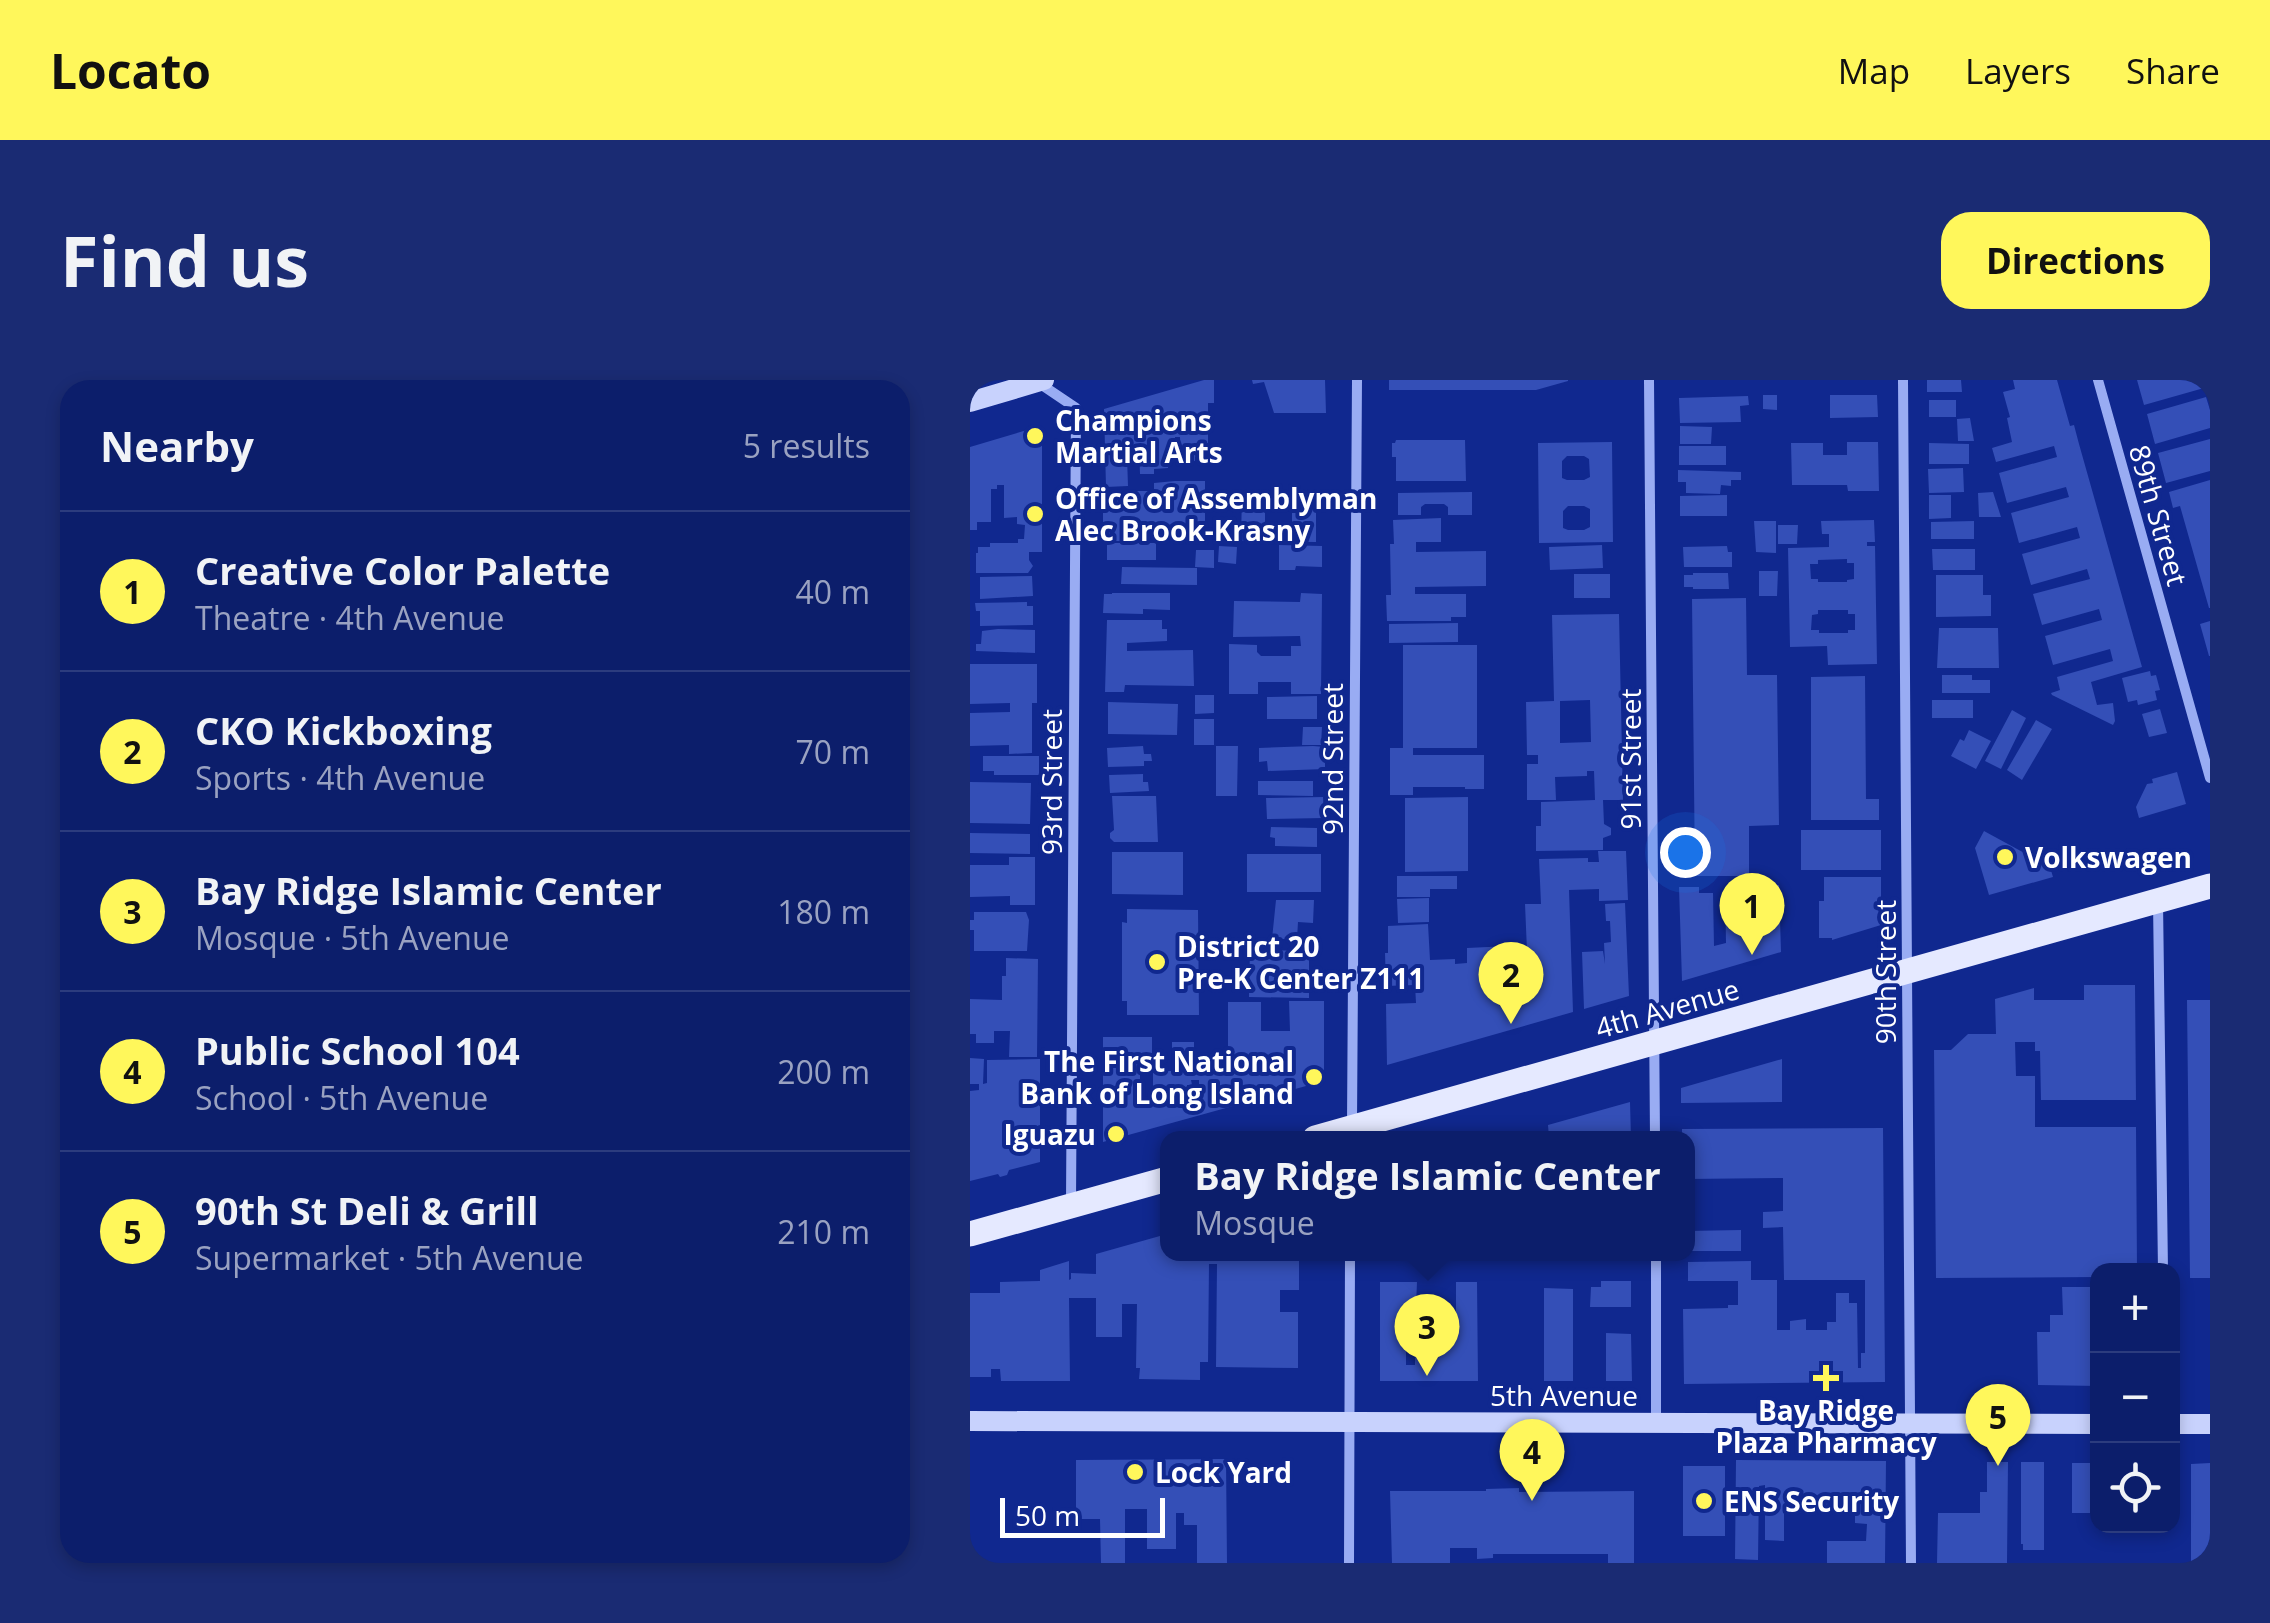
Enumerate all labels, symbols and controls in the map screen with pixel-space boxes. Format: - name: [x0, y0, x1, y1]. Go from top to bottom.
- text: Locato: [50, 38, 211, 103]
- text: Map: [1838, 47, 1910, 94]
- text: Layers: [1965, 47, 2071, 94]
- text: Share: [2126, 47, 2220, 94]
- text: Find us: [60, 212, 309, 308]
- button: Directions: [1941, 212, 2210, 309]
- place label: Champions Martial Arts: [1055, 401, 1223, 471]
- text: Nearby: [100, 417, 254, 474]
- text: 5 results: [743, 424, 870, 467]
- marker: Champions Martial Arts: [1024, 425, 1046, 447]
- street label: 89th Street: [2121, 440, 2197, 590]
- place label: Office of Assemblyman Alec Brook-Krasny: [1055, 479, 1377, 549]
- marker: Office of Assemblyman Alec Brook-Krasny: [1024, 503, 1046, 525]
- text: Creative Color Palette: [195, 544, 610, 596]
- text: 1: [123, 570, 142, 613]
- text: 40 m: [795, 570, 870, 613]
- text: Theatre · 4th Avenue: [195, 596, 505, 639]
- street label: 92nd Street: [1313, 683, 1351, 835]
- street label: 91st Street: [1611, 689, 1649, 829]
- text: CKO Kickboxing: [195, 704, 492, 756]
- street label: 93rd Street: [1032, 709, 1070, 855]
- text: 2: [123, 730, 142, 773]
- text: 70 m: [795, 730, 870, 773]
- text: Sports · 4th Avenue: [195, 756, 485, 799]
- your location: [1660, 827, 1711, 878]
- place label: Volkswagen: [2025, 838, 2192, 876]
- marker: Volkswagen: [1994, 846, 2016, 868]
- text: Bay Ridge Islamic Center: [195, 864, 662, 916]
- pin: 1: [1720, 872, 1784, 955]
- text: 3: [123, 890, 142, 933]
- text: 180 m: [777, 890, 870, 933]
- street label: 90th Street: [1866, 900, 1904, 1044]
- text: Mosque · 5th Avenue: [195, 916, 510, 959]
- place label: District 20 Pre-K Center Z111: [1177, 927, 1424, 997]
- pin: 2: [1478, 942, 1544, 1024]
- marker: District 20 Pre-K Center Z111: [1146, 951, 1168, 973]
- street label: 4th Avenue: [1591, 969, 1743, 1047]
- text: Public School 104: [195, 1024, 520, 1076]
- place label: The First National Bank of Long Island: [1020, 1042, 1294, 1112]
- text: 4: [123, 1050, 142, 1093]
- text: 200 m: [777, 1050, 870, 1093]
- marker: The First National Bank of Long Island: [1303, 1066, 1325, 1088]
- text: School · 5th Avenue: [195, 1076, 488, 1119]
- place label: Iguazu: [1004, 1115, 1096, 1153]
- marker: Iguazu: [1105, 1123, 1127, 1145]
- popup: [1160, 1131, 1695, 1261]
- text: Bay Ridge Islamic Center: [1194, 1149, 1661, 1201]
- text: 90th St Deli & Grill: [195, 1184, 539, 1236]
- text: Mosque: [1194, 1201, 1315, 1244]
- text: 5: [123, 1210, 142, 1253]
- text: 210 m: [777, 1210, 870, 1253]
- text: Supermarket · 5th Avenue: [195, 1236, 584, 1279]
- map controls: [2090, 1263, 2180, 1533]
- button: +: [2090, 1263, 2180, 1353]
- pin: 3: [1394, 1294, 1460, 1376]
- button: −: [2090, 1353, 2180, 1443]
- marker: Bay Ridge Plaza Pharmacy: [1815, 1367, 1837, 1389]
- street label: 5th Avenue: [1490, 1376, 1638, 1414]
- pin: 5: [1966, 1384, 2030, 1466]
- place label: Bay Ridge Plaza Pharmacy: [1715, 1391, 1937, 1461]
- pin: 4: [1500, 1418, 1564, 1501]
- button: locate: [2090, 1443, 2180, 1533]
- place label: Lock Yard: [1155, 1453, 1292, 1491]
- marker: Lock Yard: [1124, 1461, 1146, 1483]
- place label: ENS Security: [1724, 1482, 1899, 1520]
- marker: ENS Security: [1693, 1490, 1715, 1512]
- scale bar: [1000, 1493, 1165, 1538]
- text: 50 m: [1015, 1496, 1080, 1534]

